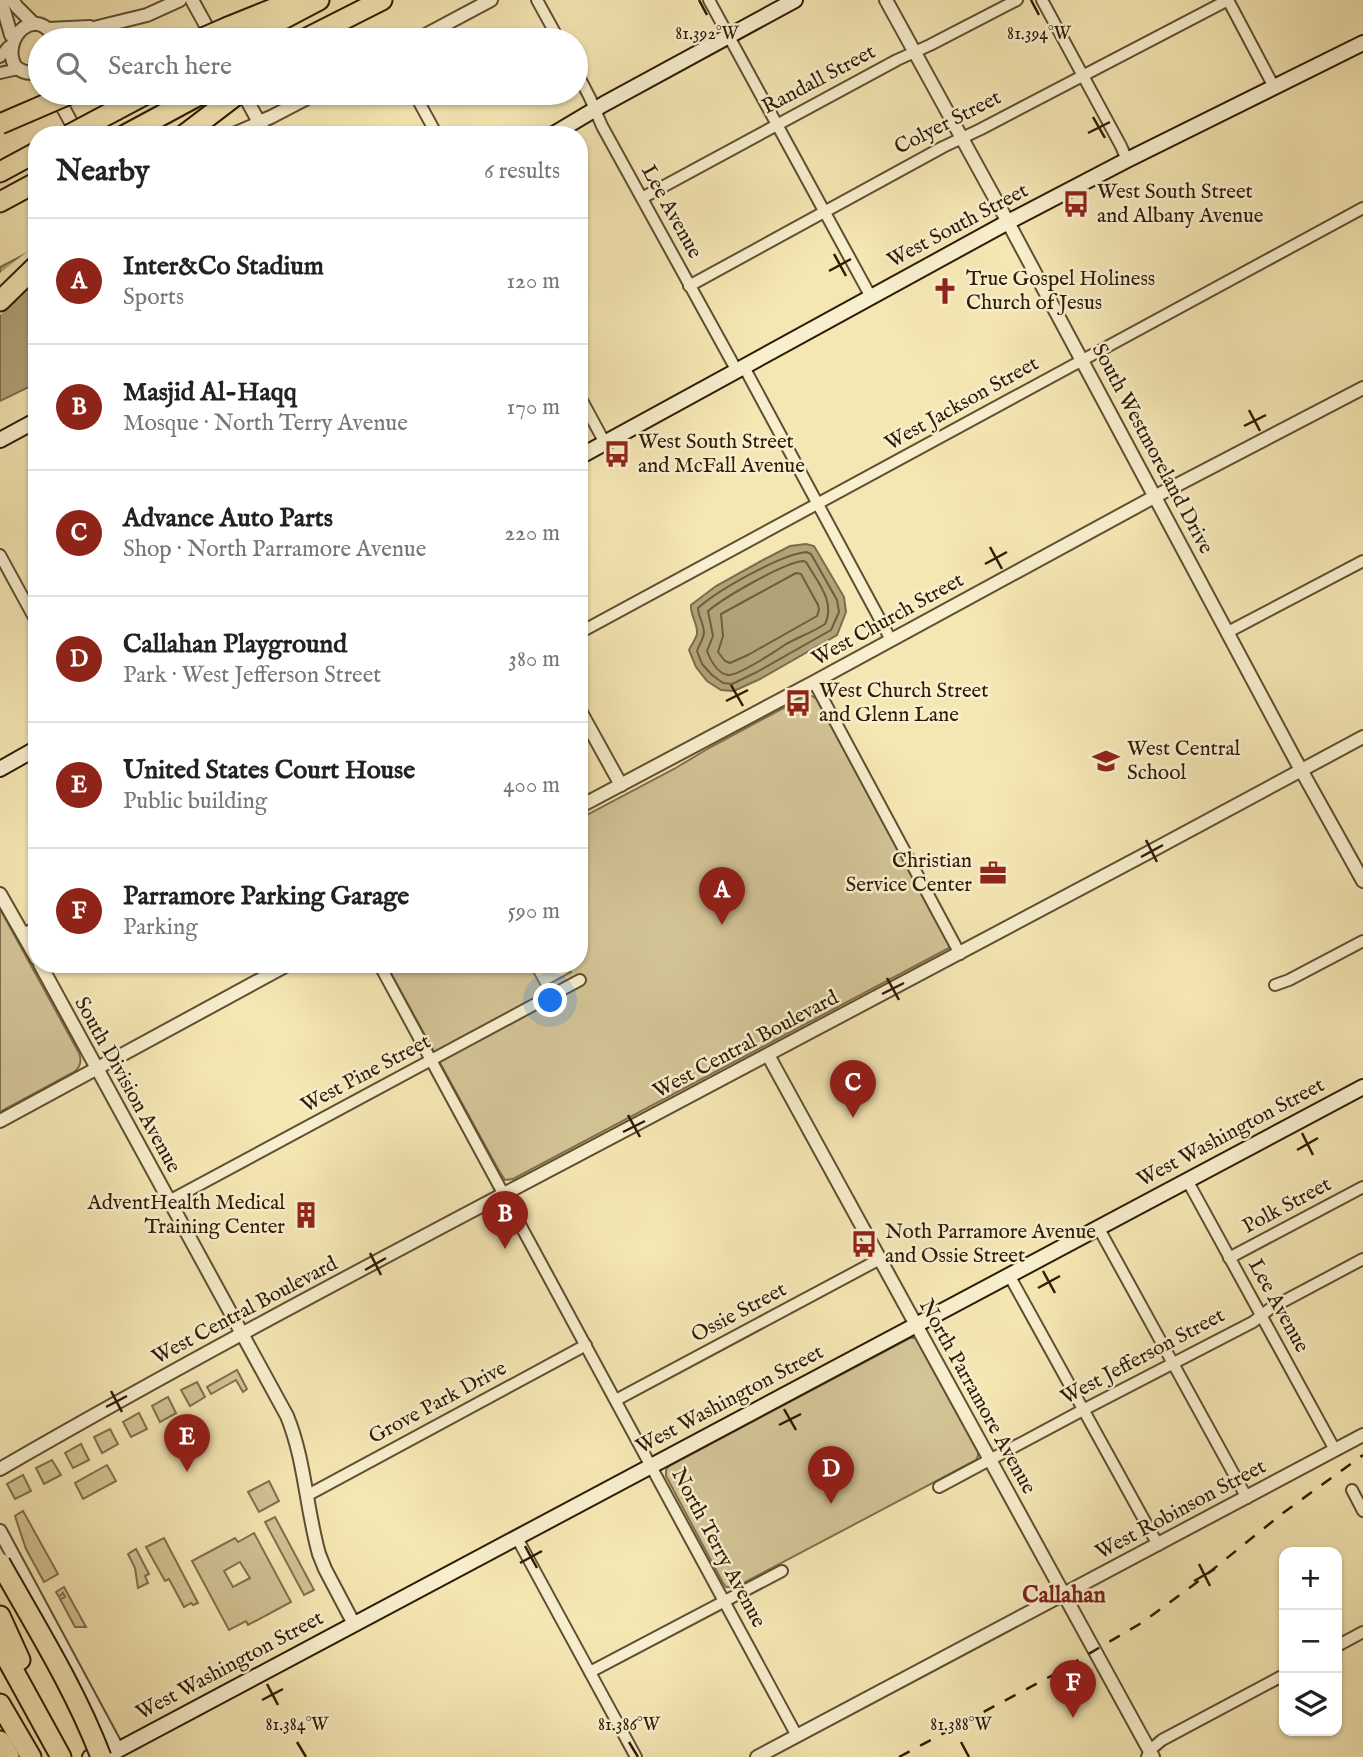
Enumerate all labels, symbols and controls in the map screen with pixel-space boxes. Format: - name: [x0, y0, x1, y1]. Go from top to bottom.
- text: 81.392°W: [675, 23, 740, 46]
- text: 81.394°W: [1007, 23, 1072, 46]
- search box: [28, 28, 588, 105]
- street label: Randall Street: [758, 39, 880, 121]
- icon: search: [52, 48, 90, 86]
- text: Search here: [108, 50, 232, 83]
- street label: Colyer Street: [890, 85, 1006, 161]
- text: Nearby: [56, 153, 149, 191]
- text: 6 results: [484, 157, 560, 186]
- street label: Lee Avenue: [634, 160, 708, 264]
- street label: West South Street: [883, 178, 1033, 274]
- place label: West South Street and Albany Avenue: [1097, 179, 1264, 230]
- bus stop icon: West South Street and Albany Avenue: [1061, 189, 1091, 219]
- text: Inter&Co Stadium: [123, 250, 324, 283]
- place label: True Gospel Holiness Church of Jesus: [966, 266, 1155, 317]
- text: A: [71, 267, 87, 296]
- text: 120 m: [507, 267, 560, 296]
- church icon: True Gospel Holiness Church of Jesus: [930, 276, 960, 306]
- text: Sports: [123, 283, 184, 312]
- street label: South Westmoreland Drive: [1085, 339, 1219, 559]
- street label: West Jackson Street: [880, 351, 1044, 457]
- text: Masjid Al-Haqq: [123, 376, 297, 409]
- text: B: [71, 393, 87, 422]
- text: 170 m: [507, 393, 560, 422]
- text: Mosque · North Terry Avenue: [123, 409, 408, 438]
- place label: West South Street and McFall Avenue: [638, 429, 805, 480]
- bus stop icon: West South Street and McFall Avenue: [602, 439, 632, 469]
- text: Advance Auto Parts: [123, 502, 333, 535]
- text: C: [71, 519, 87, 548]
- text: 220 m: [504, 519, 560, 548]
- text: Shop · North Parramore Avenue: [123, 535, 426, 564]
- street label: West Church Street: [807, 567, 969, 673]
- text: Callahan Playground: [123, 628, 347, 661]
- text: D: [70, 645, 88, 674]
- text: 380 m: [508, 645, 560, 674]
- text: Park · West Jefferson Street: [123, 661, 381, 690]
- place label: West Church Street and Glenn Lane: [819, 678, 988, 729]
- bus stop icon: West Church Street and Glenn Lane: [783, 688, 813, 718]
- place label: West Central School: [1127, 736, 1241, 787]
- school or university icon: West Central School: [1091, 746, 1121, 776]
- text: United States Court House: [123, 754, 415, 787]
- text: E: [71, 771, 87, 800]
- text: 400 m: [503, 771, 560, 800]
- text: Public building: [123, 787, 267, 816]
- place label: Christian Service Center: [845, 848, 972, 899]
- office icon: Christian Service Center: [978, 858, 1008, 888]
- pin: A: [699, 867, 745, 925]
- text: Parramore Parking Garage: [123, 880, 409, 913]
- text: F: [72, 897, 86, 926]
- text: 590 m: [508, 897, 560, 926]
- text: Parking: [123, 913, 198, 942]
- your location: [533, 983, 567, 1017]
- street label: West Central Boulevard: [649, 984, 844, 1105]
- street label: South Division Avenue: [67, 992, 187, 1178]
- street label: West Pine Street: [296, 1028, 436, 1120]
- pin: C: [830, 1060, 876, 1118]
- street label: West Washington Street: [1133, 1072, 1329, 1194]
- street label: Polk Street: [1238, 1171, 1336, 1241]
- place label: AdventHealth Medical Training Center: [87, 1190, 285, 1241]
- pin: B: [482, 1191, 528, 1249]
- building icon: AdventHealth Medical Training Center: [291, 1200, 321, 1230]
- place label: Noth Parramore Avenue and Ossie Street: [885, 1219, 1096, 1270]
- bus stop icon: Noth Parramore Avenue and Ossie Street: [849, 1229, 879, 1259]
- street label: West Central Boulevard: [148, 1250, 343, 1371]
- street label: Lee Avenue: [1241, 1254, 1315, 1358]
- street label: Ossie Street: [687, 1277, 791, 1349]
- street label: North Parramore Avenue: [912, 1295, 1042, 1499]
- street label: West Jefferson Street: [1056, 1302, 1230, 1412]
- street label: West Washington Street: [632, 1339, 828, 1461]
- street label: Grove Park Drive: [364, 1355, 512, 1451]
- pin: E: [164, 1414, 210, 1472]
- pin: D: [808, 1446, 854, 1504]
- street label: West Robinson Street: [1091, 1454, 1271, 1566]
- street label: North Terry Avenue: [664, 1463, 772, 1633]
- map controls: [1279, 1547, 1342, 1736]
- button: +: [1279, 1547, 1342, 1610]
- district label: Callahan: [1022, 1581, 1106, 1610]
- street label: West Washington Street: [132, 1605, 328, 1727]
- button: −: [1279, 1610, 1342, 1673]
- pin: F: [1050, 1660, 1096, 1718]
- button: layers: [1279, 1673, 1342, 1736]
- text: 81.384°W: [265, 1714, 329, 1737]
- text: 81.386°W: [598, 1714, 661, 1737]
- text: 81.388°W: [930, 1714, 992, 1737]

